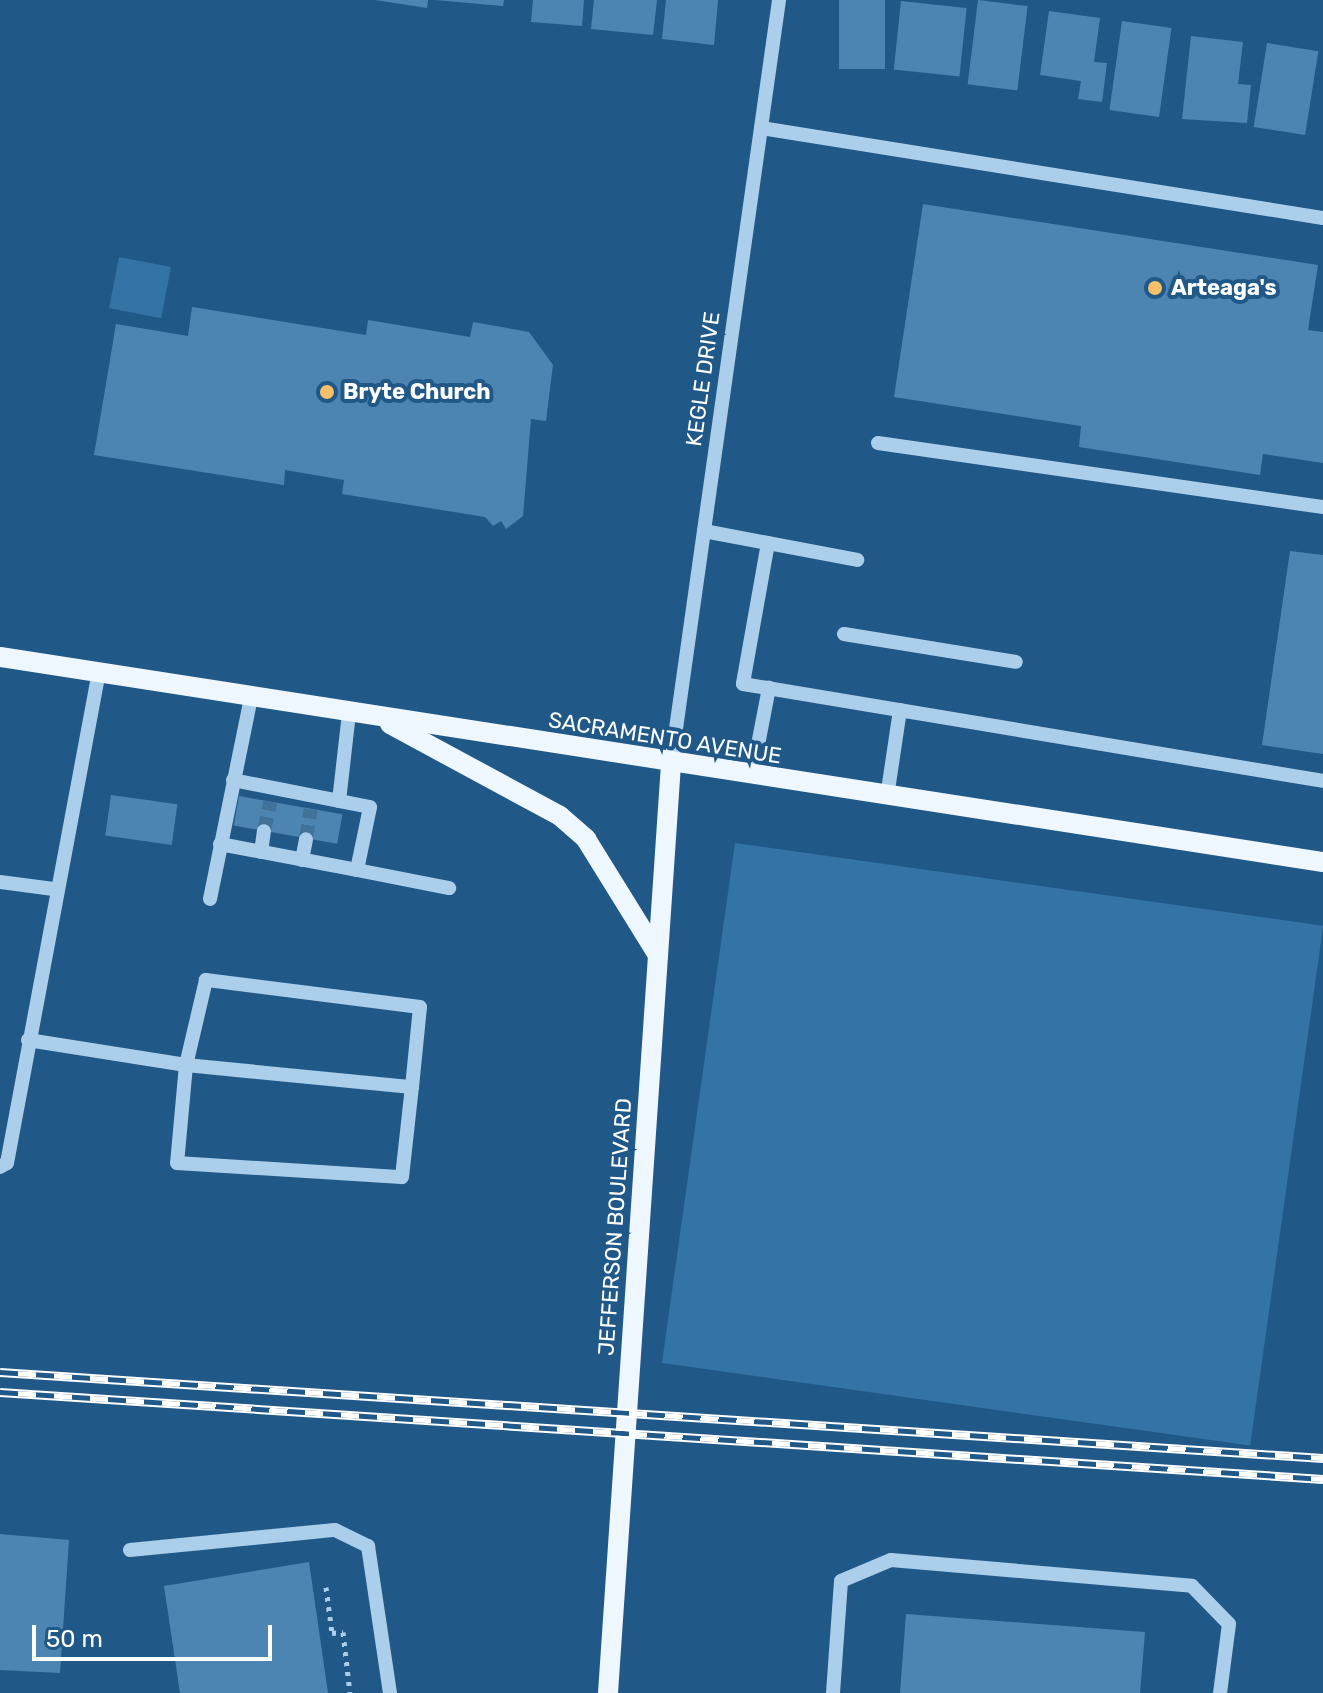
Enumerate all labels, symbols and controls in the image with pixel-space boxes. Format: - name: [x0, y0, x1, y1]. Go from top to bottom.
- place label: Arteaga's: [1171, 275, 1277, 301]
- marker: Arteaga's: [1146, 279, 1164, 297]
- street label: KEGLE DRIVE: [680, 310, 726, 448]
- place label: Bryte Church: [343, 379, 491, 405]
- marker: Bryte Church: [318, 383, 336, 401]
- street label: SACRAMENTO AVENUE: [546, 707, 784, 769]
- street label: JEFFERSON BOULEVARD: [593, 1097, 637, 1357]
- scale bar: [36, 1609, 276, 1659]
- text: 50 m: [46, 1625, 103, 1653]

